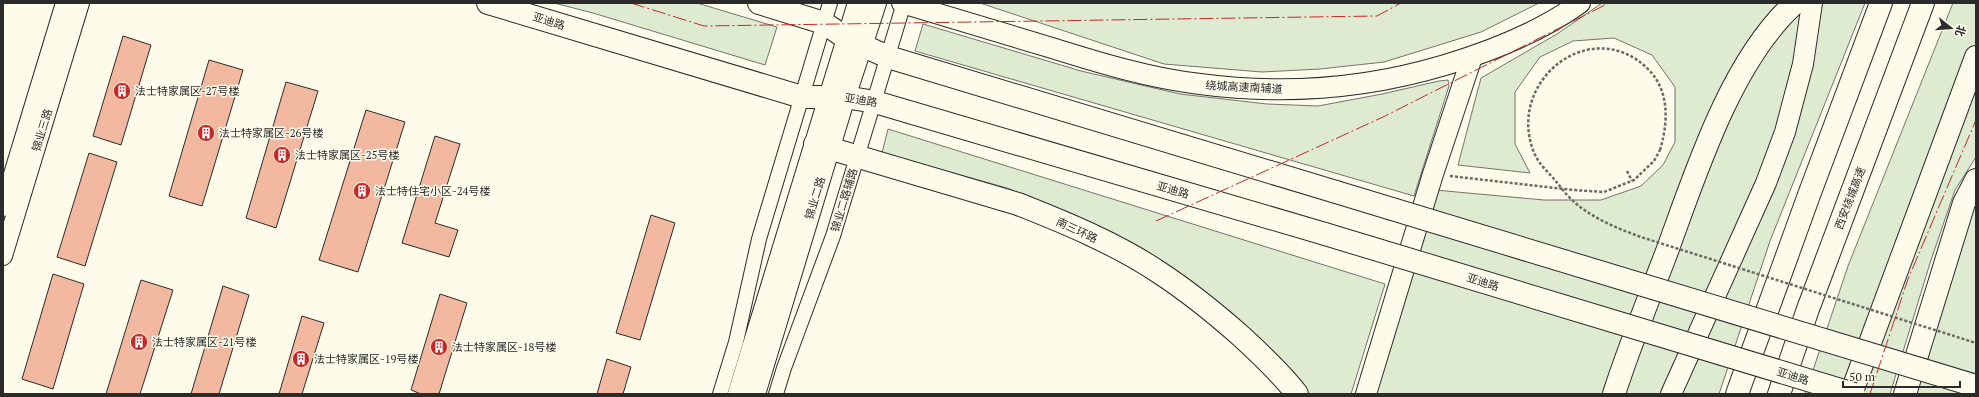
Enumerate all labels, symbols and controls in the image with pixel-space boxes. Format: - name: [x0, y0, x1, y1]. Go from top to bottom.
- north arrow: [1931, 8, 1971, 48]
- street label: 亚迪路: [531, 9, 567, 33]
- text: 北: [1952, 24, 1969, 38]
- street label: 绕城高速南辅道: [1205, 78, 1283, 96]
- building icon: 法士特家属区-27号楼: [112, 81, 132, 101]
- place label: 法士特家属区-27号楼: [135, 84, 239, 98]
- street label: 亚迪路: [844, 91, 878, 109]
- street label: 锦业三路: [29, 107, 55, 153]
- building icon: 法士特家属区-26号楼: [196, 123, 216, 143]
- place label: 法士特家属区-26号楼: [219, 126, 323, 140]
- building icon: 法士特家属区-25号楼: [272, 145, 292, 165]
- place label: 法士特家属区-25号楼: [295, 148, 399, 162]
- street label: 西安绕城高速: [1832, 165, 1868, 231]
- street label: 锦业二路辅路: [828, 166, 860, 234]
- street label: 锦业二路: [802, 175, 828, 221]
- street label: 亚迪路: [1155, 179, 1191, 201]
- building icon: 法士特住宅小区-24号楼: [352, 181, 372, 201]
- place label: 法士特住宅小区-24号楼: [375, 184, 490, 198]
- street label: 南三环路: [1054, 214, 1100, 246]
- street label: 亚迪路: [1465, 270, 1501, 294]
- building icon: 法士特家属区-21号楼: [129, 332, 149, 352]
- place label: 法士特家属区-21号楼: [152, 335, 256, 349]
- building icon: 法士特家属区-18号楼: [429, 337, 449, 357]
- place label: 法士特家属区-18号楼: [452, 340, 556, 354]
- building icon: 法士特家属区-19号楼: [291, 349, 311, 369]
- place label: 法士特家属区-19号楼: [314, 352, 418, 366]
- scale bar: [1843, 363, 1960, 389]
- street label: 亚迪路: [1775, 364, 1811, 388]
- text: 50 m: [1849, 369, 1876, 384]

